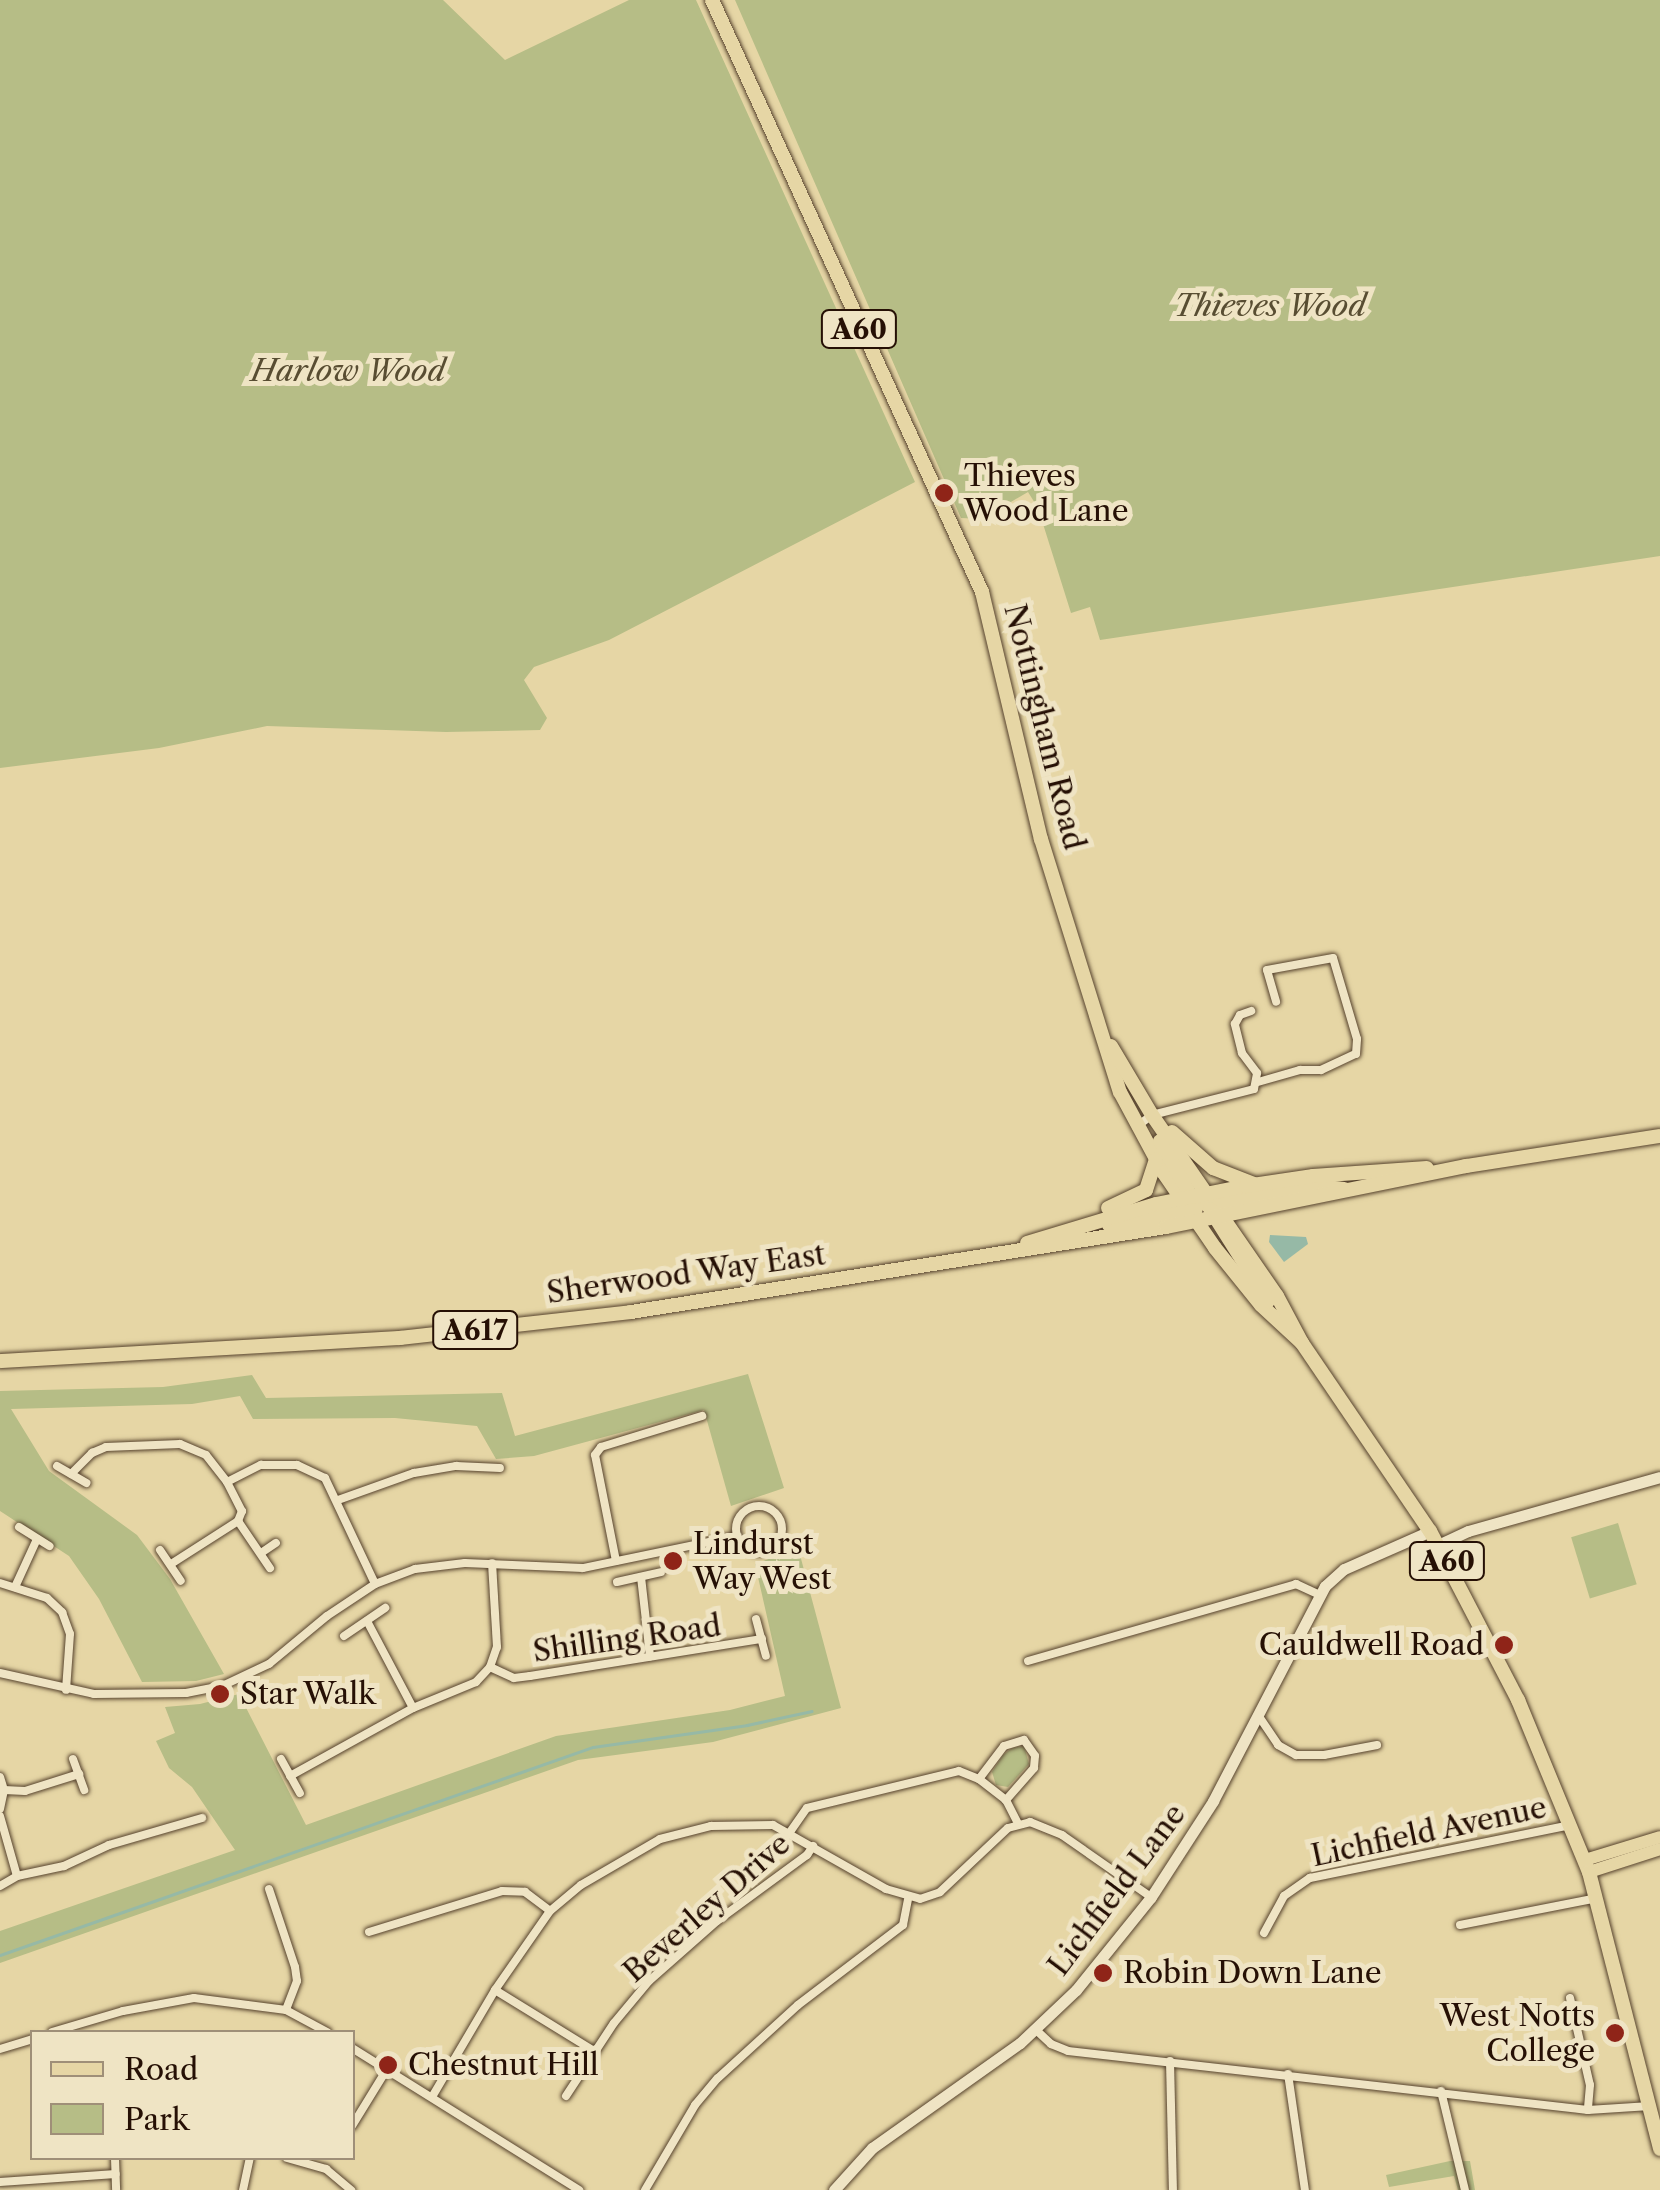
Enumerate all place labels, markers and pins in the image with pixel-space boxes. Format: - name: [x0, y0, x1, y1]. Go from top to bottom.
- place label: Thieves Wood Lane: [964, 458, 1128, 528]
- marker: Thieves Wood Lane: [933, 482, 955, 504]
- place label: Lindurst Way West: [693, 1526, 834, 1596]
- marker: Lindurst Way West: [662, 1550, 684, 1572]
- place label: Cauldwell Road: [1259, 1627, 1484, 1663]
- marker: Cauldwell Road: [1493, 1634, 1515, 1656]
- place label: Star Walk: [240, 1676, 377, 1712]
- marker: Star Walk: [209, 1683, 231, 1705]
- place label: Robin Down Lane: [1123, 1955, 1382, 1991]
- marker: Robin Down Lane: [1092, 1962, 1114, 1984]
- place label: West Notts College: [1440, 1998, 1595, 2068]
- marker: West Notts College: [1604, 2022, 1626, 2044]
- place label: Chestnut Hill: [408, 2047, 599, 2083]
- marker: Chestnut Hill: [377, 2054, 399, 2076]

